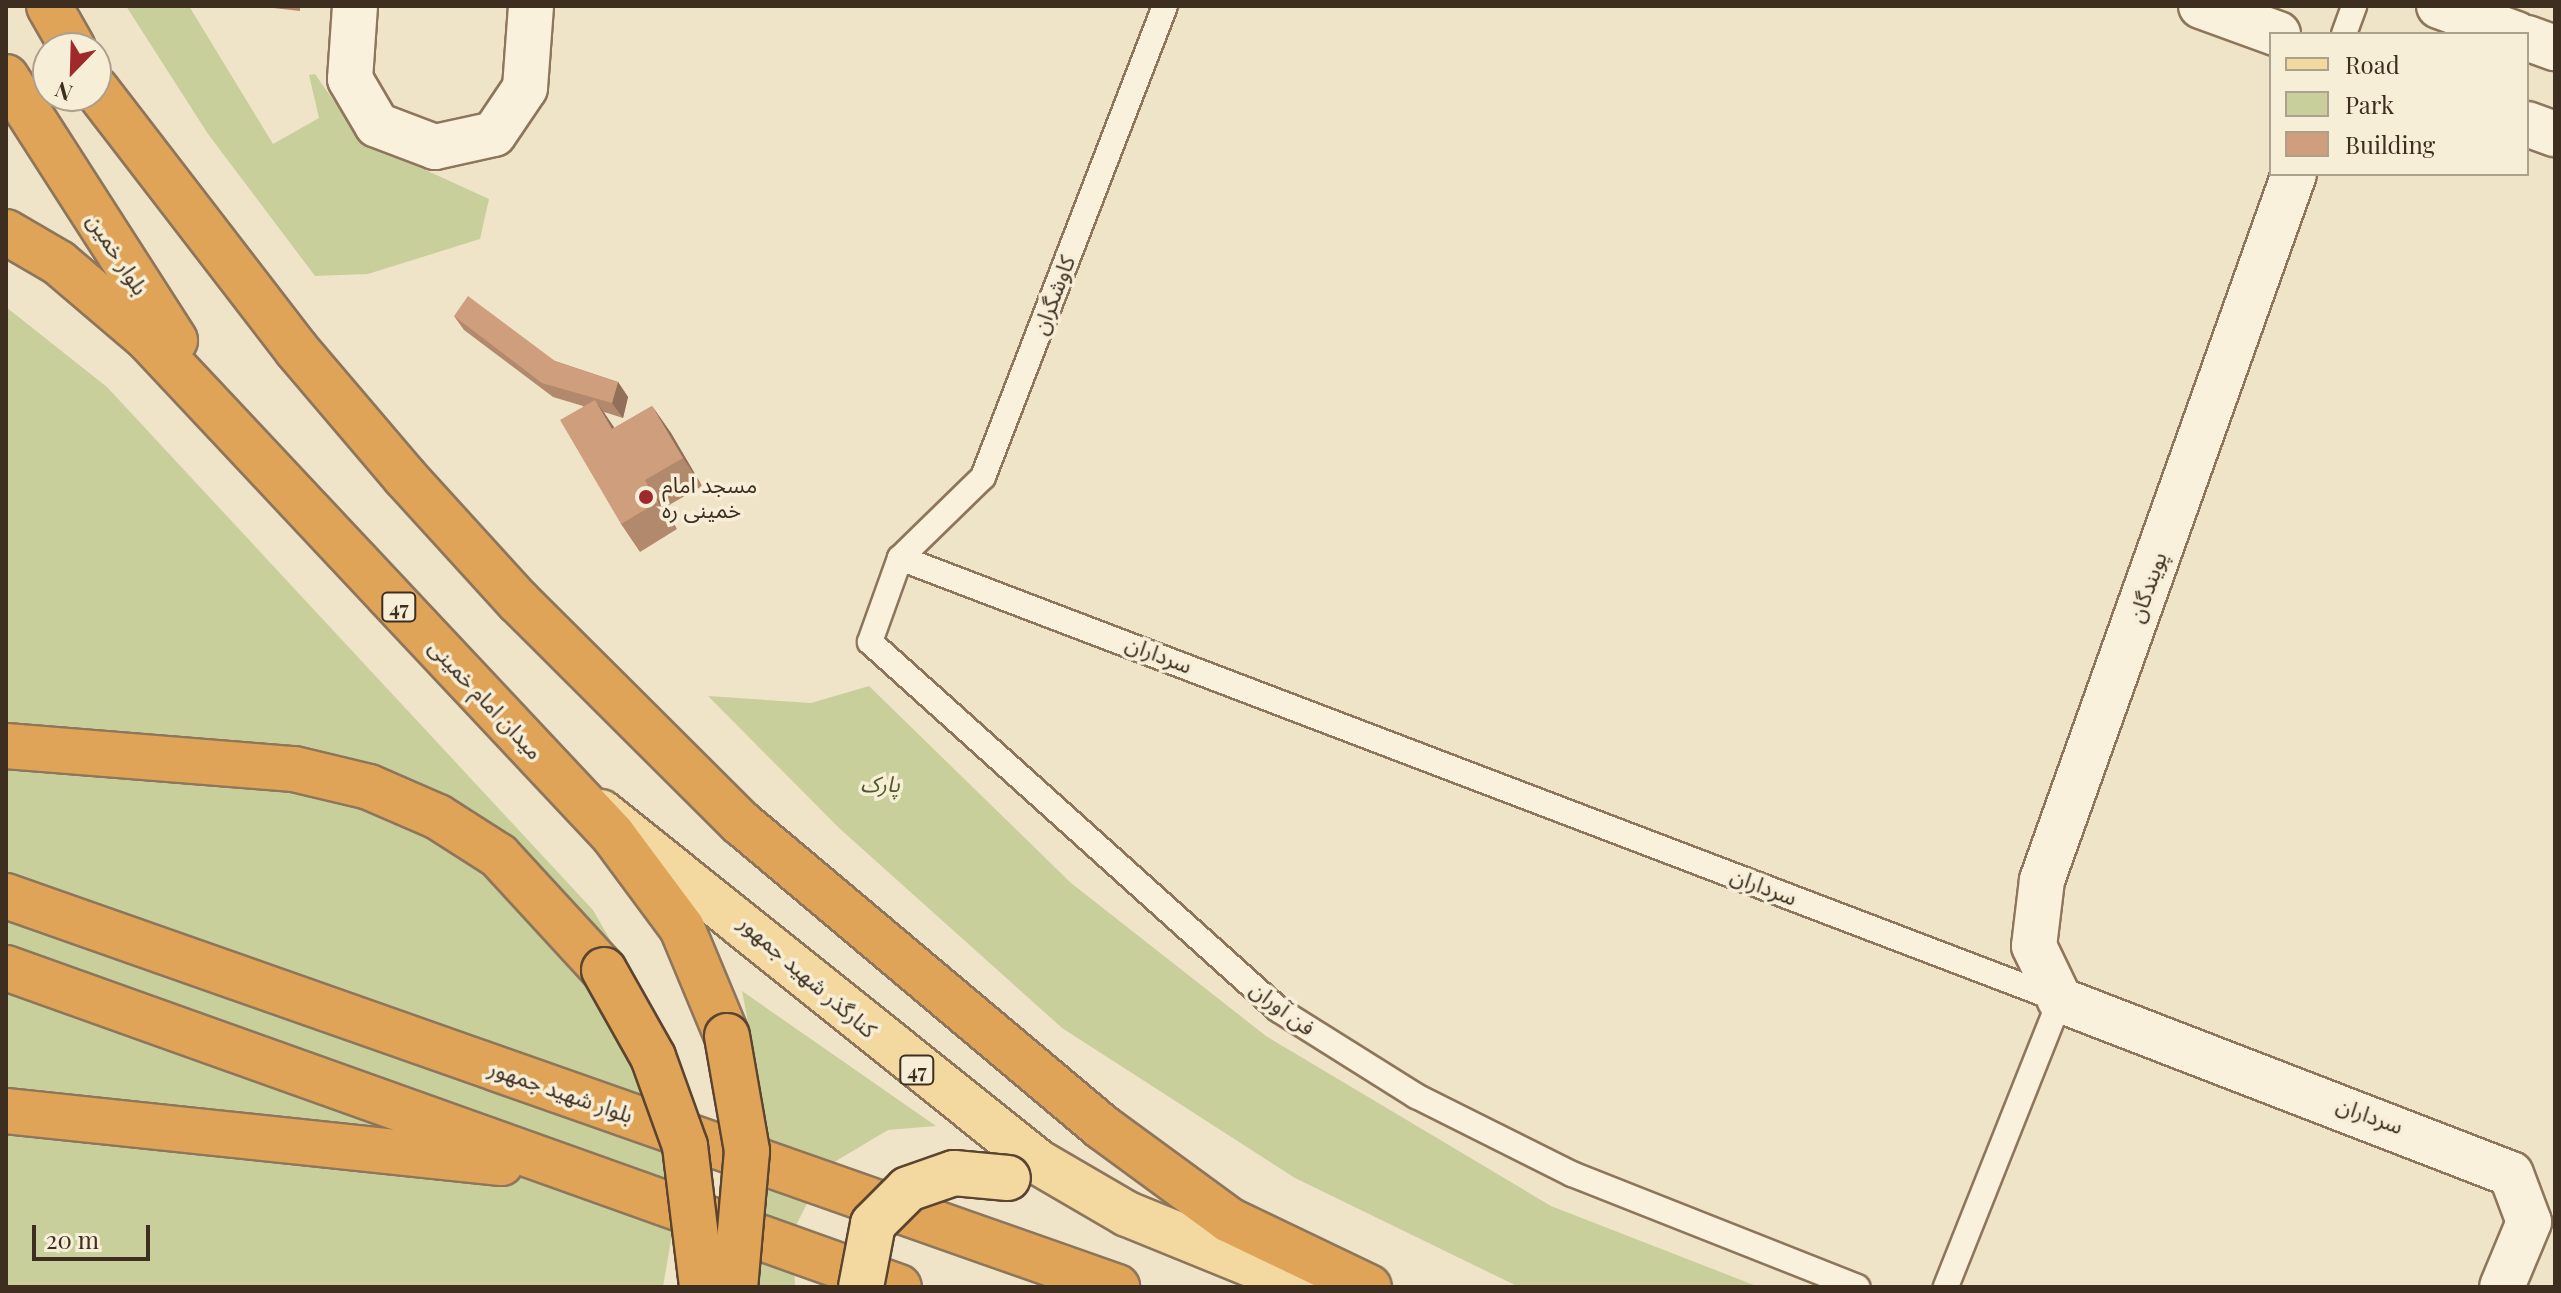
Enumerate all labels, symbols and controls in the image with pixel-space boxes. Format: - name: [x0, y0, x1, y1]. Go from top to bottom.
- north arrow: [32, 32, 112, 112]
- legend: [2269, 32, 2529, 176]
- text: Road: [2345, 48, 2400, 80]
- text: N: [50, 75, 77, 109]
- text: Park: [2345, 88, 2394, 120]
- text: Building: [2345, 128, 2435, 160]
- street label: بلوار خمین: [82, 208, 154, 300]
- street label: کاوشگران: [1026, 252, 1080, 338]
- place label: مسجد امام خمینی ره: [662, 471, 757, 522]
- marker: مسجد امام خمینی ره: [637, 488, 655, 506]
- street label: پویندگان: [2122, 548, 2172, 626]
- road number: 47: [381, 591, 417, 623]
- street label: سرداران: [1122, 629, 1196, 679]
- street label: میدان امام خمینی: [424, 634, 548, 764]
- park label: پارک: [860, 771, 900, 797]
- street label: سرداران: [1727, 861, 1801, 911]
- street label: کنارگذر شهید جمهور: [734, 909, 882, 1043]
- street label: فن آوران: [1245, 975, 1321, 1041]
- street label: بلوار شهید جمهور: [485, 1054, 637, 1128]
- road number: 47: [899, 1054, 935, 1086]
- street label: سرداران: [2333, 1091, 2407, 1139]
- scale bar: [36, 1209, 154, 1259]
- text: 20 m: [46, 1223, 99, 1255]

